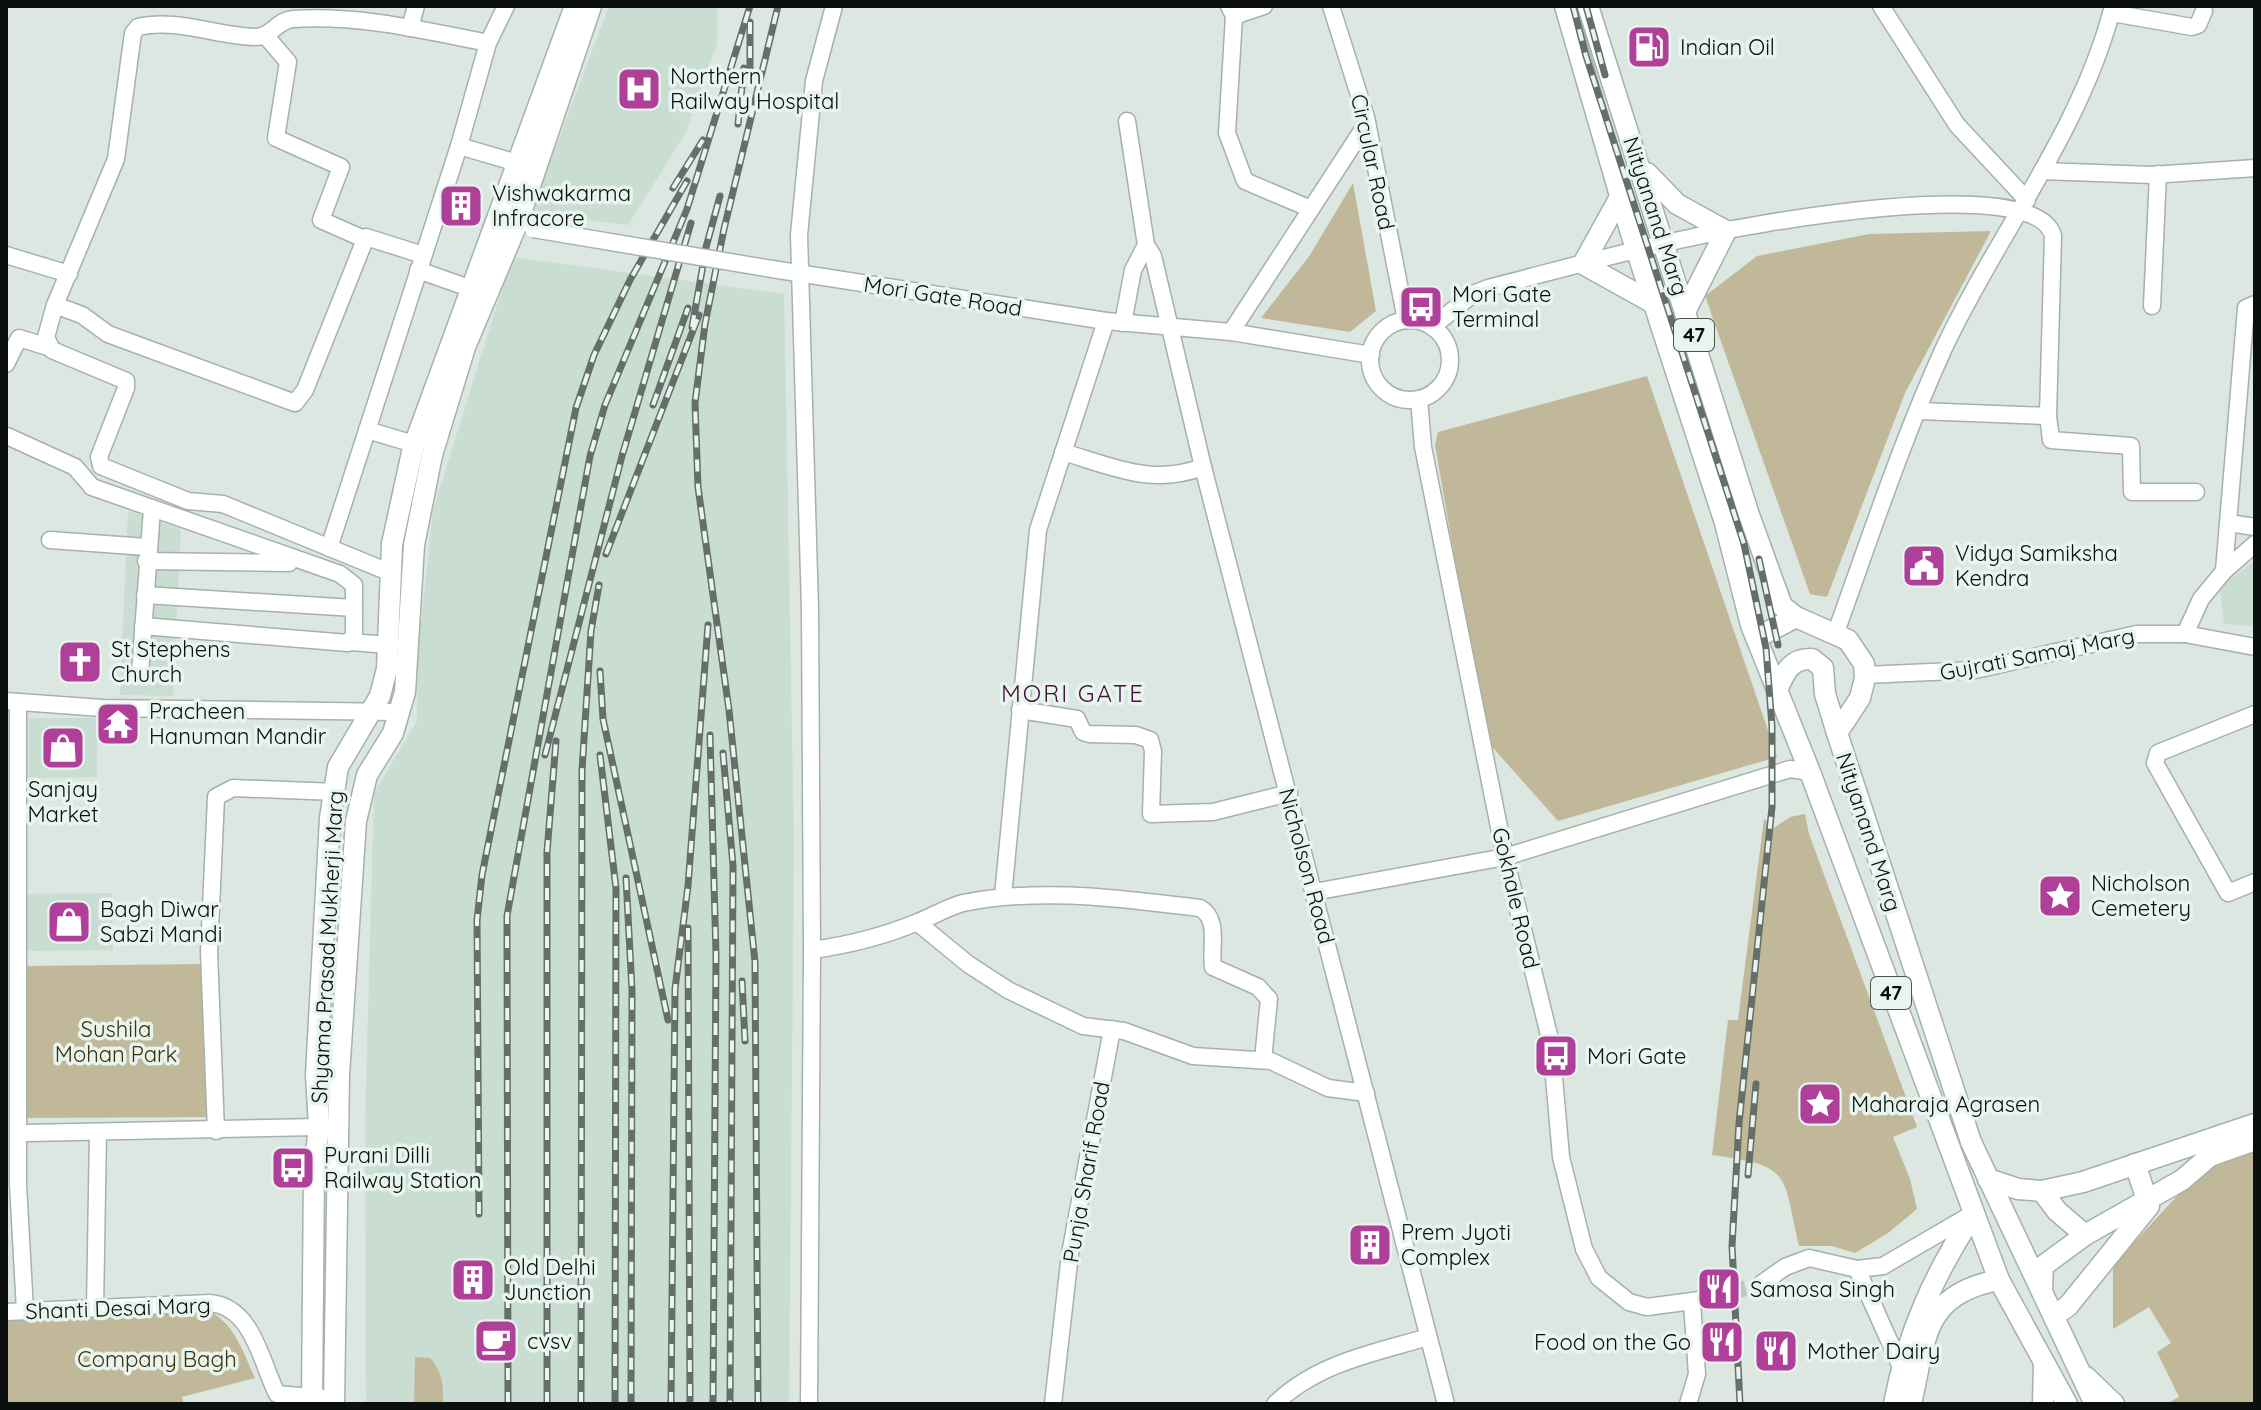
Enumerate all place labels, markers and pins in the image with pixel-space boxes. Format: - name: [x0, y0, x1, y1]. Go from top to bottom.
- fuel station icon: Indian Oil: [1625, 23, 1673, 71]
- place label: Indian Oil: [1680, 33, 1775, 61]
- place label: Northern Railway Hospital: [670, 62, 839, 115]
- hospital icon: Northern Railway Hospital: [615, 65, 663, 113]
- place label: Vishwakarma Infracore: [492, 179, 631, 232]
- building icon: Vishwakarma Infracore: [437, 182, 485, 230]
- place label: Mori Gate Terminal: [1452, 280, 1551, 333]
- bus stop icon: Mori Gate Terminal: [1397, 283, 1445, 331]
- place label: Vidya Samiksha Kendra: [1955, 539, 2118, 592]
- public building icon: Vidya Samiksha Kendra: [1900, 542, 1948, 590]
- place label: St Stephens Church: [111, 635, 230, 688]
- church icon: St Stephens Church: [56, 638, 104, 686]
- place label: Pracheen Hanuman Mandir: [149, 697, 327, 750]
- temple icon: Pracheen Hanuman Mandir: [94, 700, 142, 748]
- shop icon: Sanjay Market: [39, 724, 87, 772]
- place label: Sanjay Market: [27, 775, 99, 828]
- place label: Nicholson Cemetery: [2091, 869, 2191, 922]
- place icon: Nicholson Cemetery: [2036, 872, 2084, 920]
- place label: Bagh Diwar Sabzi Mandi: [100, 895, 222, 948]
- shop icon: Bagh Diwar Sabzi Mandi: [45, 898, 93, 946]
- bus stop icon: Mori Gate: [1532, 1032, 1580, 1080]
- place label: Mori Gate: [1587, 1042, 1686, 1070]
- place icon: Maharaja Agrasen: [1796, 1080, 1844, 1128]
- place label: Maharaja Agrasen: [1851, 1090, 2040, 1118]
- place label: Purani Dilli Railway Station: [324, 1141, 481, 1194]
- bus stop icon: Purani Dilli Railway Station: [269, 1144, 317, 1192]
- place label: Prem Jyoti Complex: [1401, 1218, 1511, 1271]
- building icon: Prem Jyoti Complex: [1346, 1221, 1394, 1269]
- place label: Old Delhi Junction: [504, 1253, 596, 1306]
- building icon: Old Delhi Junction: [449, 1256, 497, 1304]
- restaurant icon: Samosa Singh: [1695, 1265, 1743, 1313]
- place label: Samosa Singh: [1750, 1275, 1895, 1303]
- cafe icon: cvsv: [472, 1317, 520, 1365]
- restaurant icon: Food on the Go: [1698, 1318, 1746, 1366]
- place label: cvsv: [527, 1327, 572, 1355]
- restaurant icon: Mother Dairy: [1752, 1327, 1800, 1375]
- place label: Food on the Go: [1534, 1328, 1691, 1356]
- place label: Mother Dairy: [1807, 1337, 1940, 1365]

